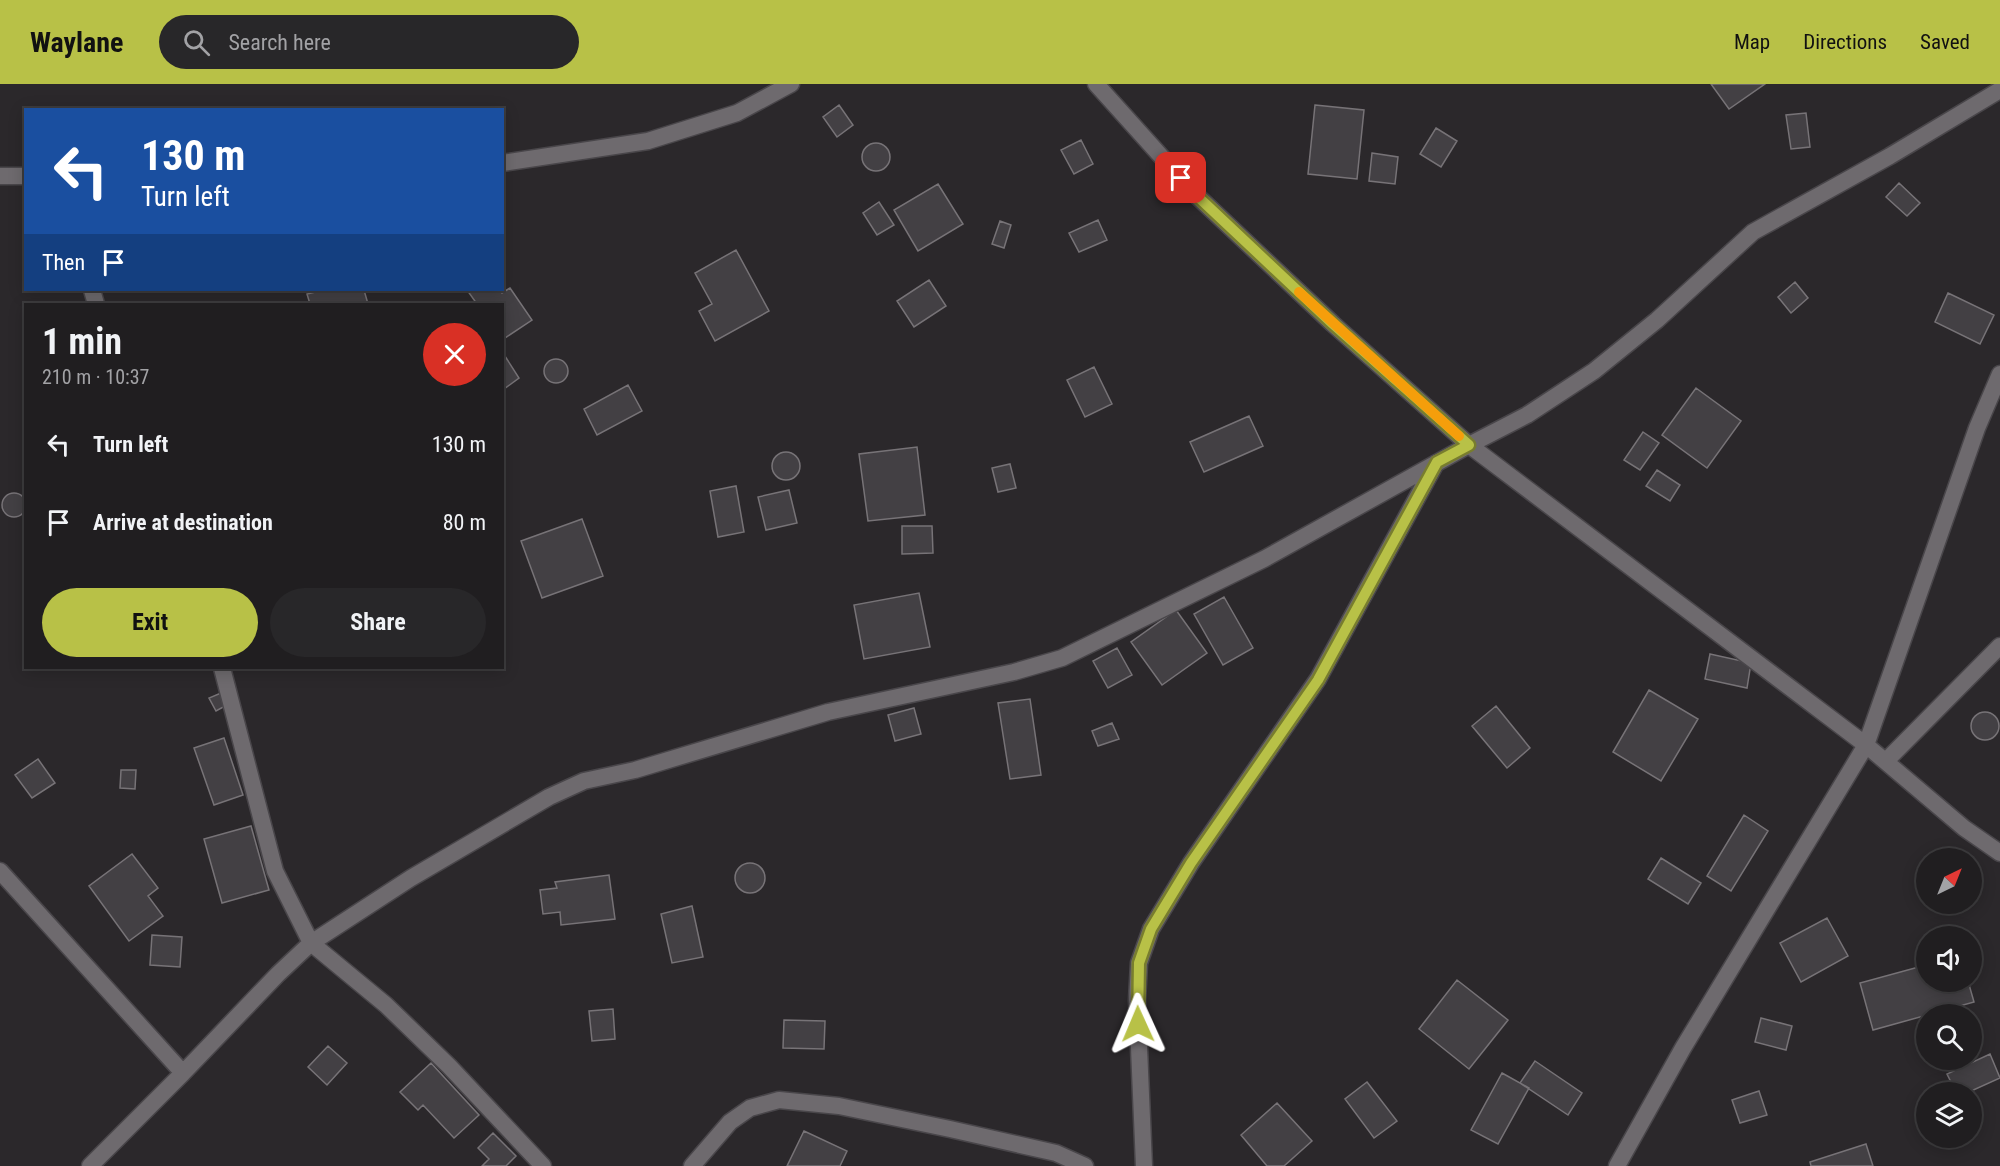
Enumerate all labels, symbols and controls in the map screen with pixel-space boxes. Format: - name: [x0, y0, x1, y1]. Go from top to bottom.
- search box: [159, 15, 579, 69]
- text: Waylane: [30, 26, 123, 59]
- icon: search: [180, 26, 213, 59]
- text: Search here: [228, 30, 331, 55]
- text: Map: [1734, 30, 1770, 54]
- text: Directions: [1803, 30, 1887, 54]
- text: Saved: [1920, 30, 1970, 54]
- text: 130 m: [141, 131, 246, 180]
- icon: left: [42, 132, 120, 210]
- pin: [1155, 152, 1206, 203]
- icon: arrive: [1164, 161, 1197, 194]
- text: Turn left: [141, 181, 230, 213]
- icon: arrive: [97, 246, 130, 279]
- text: Then: [42, 250, 85, 275]
- text: 1 min: [42, 321, 122, 363]
- button: close: [423, 323, 486, 386]
- text: 210 m · 10:37: [42, 365, 149, 389]
- icon: left: [42, 428, 75, 461]
- text: Turn left: [93, 432, 168, 457]
- text: 130 m: [432, 432, 486, 457]
- icon: arrive: [42, 506, 75, 539]
- text: Arrive at destination: [93, 510, 273, 535]
- text: 80 m: [443, 510, 486, 535]
- button: Exit: [42, 588, 258, 657]
- button: Share: [270, 588, 486, 657]
- north arrow: [1916, 848, 1982, 914]
- map controls: [1916, 848, 1982, 1148]
- button: sound: [1916, 926, 1982, 992]
- position arrow: [1106, 992, 1170, 1056]
- button: search: [1916, 1004, 1982, 1070]
- button: layers: [1916, 1082, 1982, 1148]

